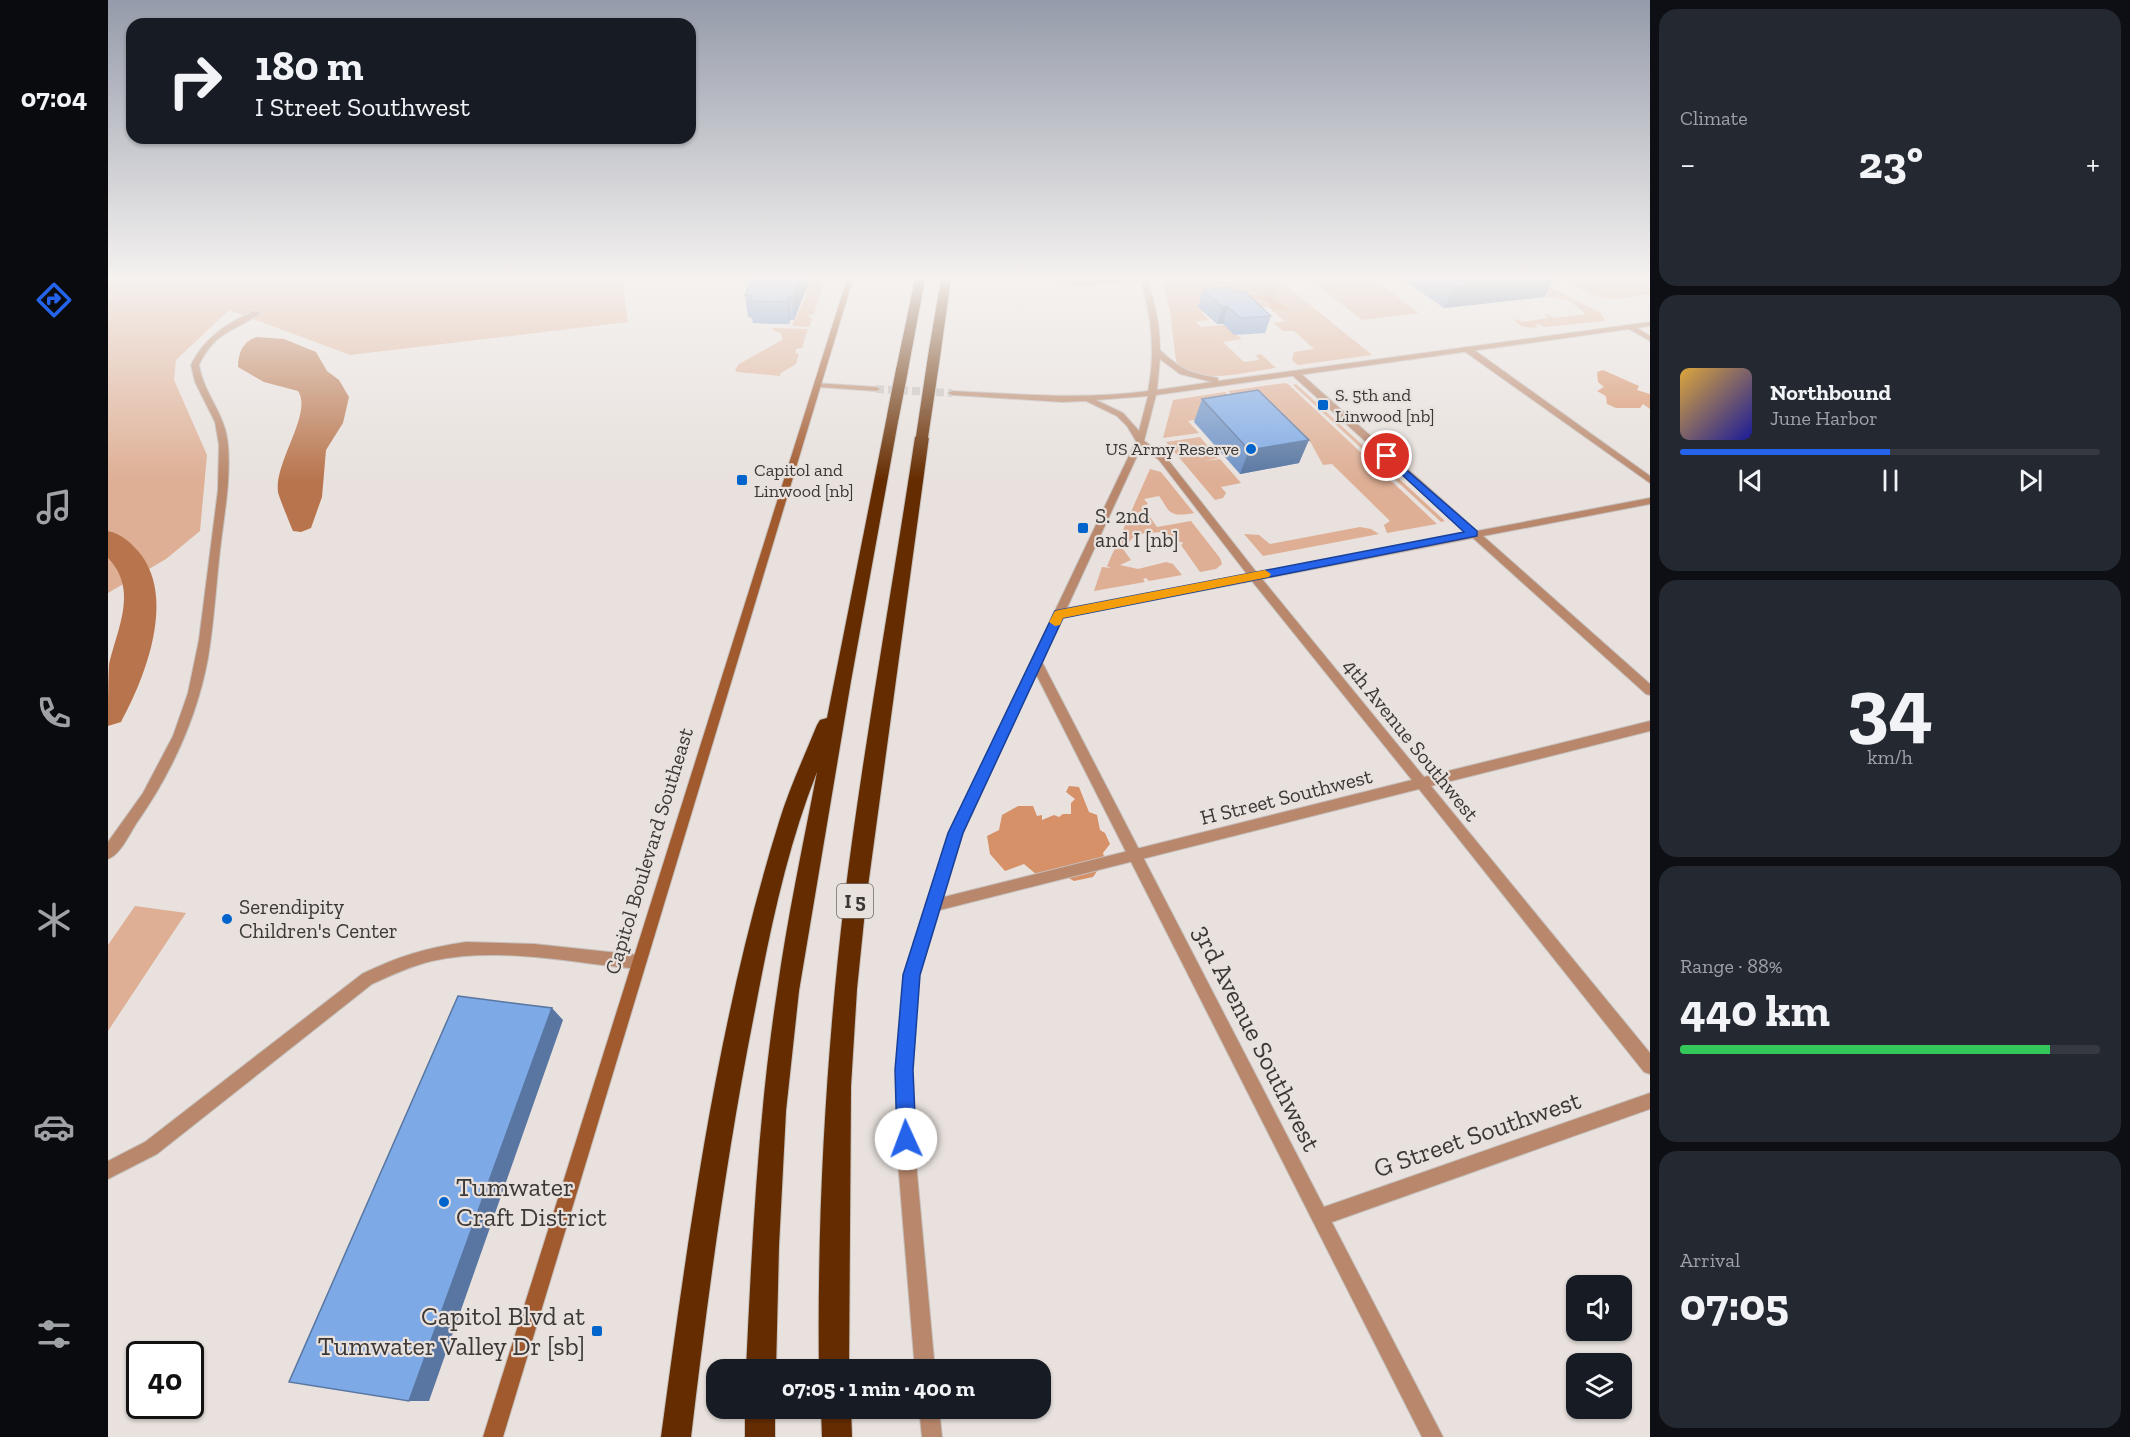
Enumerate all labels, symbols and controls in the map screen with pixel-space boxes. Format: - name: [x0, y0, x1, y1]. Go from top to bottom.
- text: 180 m: [255, 40, 363, 91]
- icon: right: [156, 42, 234, 120]
- text: 07:04: [21, 82, 87, 114]
- text: I Street Southwest: [255, 91, 470, 123]
- text: Climate: [1680, 106, 1748, 130]
- text: 23°: [1859, 136, 1923, 190]
- text: −: [1680, 144, 1695, 183]
- text: +: [2086, 144, 2100, 183]
- icon: directions: [33, 279, 75, 321]
- text: Northbound: [1770, 379, 1891, 406]
- place label: S. 5th and Linwood [nb]: [1335, 384, 1435, 427]
- marker: S. 5th and Linwood [nb]: [1316, 398, 1330, 412]
- text: June Harbor: [1770, 406, 1878, 430]
- pin: [1361, 430, 1412, 481]
- place label: US Army Reserve: [1105, 438, 1239, 460]
- icon: arrive: [1370, 439, 1403, 472]
- marker: US Army Reserve: [1244, 442, 1258, 456]
- place label: Capitol and Linwood [nb]: [754, 459, 854, 502]
- icon: previous: [1734, 464, 1767, 497]
- icon: pause: [1874, 464, 1907, 497]
- icon: next: [2014, 464, 2047, 497]
- marker: Capitol and Linwood [nb]: [735, 473, 749, 487]
- icon: music: [33, 486, 75, 528]
- place label: S. 2nd and I [nb]: [1095, 503, 1179, 552]
- marker: S. 2nd and I [nb]: [1076, 521, 1090, 535]
- street label: 4th Avenue Southwest: [1338, 653, 1485, 826]
- text: 34: [1847, 659, 1933, 753]
- icon: phone: [33, 692, 75, 734]
- street label: Capitol Boulevard Southeast: [599, 724, 698, 977]
- text: km/h: [1867, 745, 1913, 769]
- street label: H Street Southwest: [1197, 763, 1375, 830]
- road number: I 5: [837, 884, 873, 918]
- place label: Serendipity Children's Center: [239, 894, 398, 943]
- icon: climate: [33, 899, 75, 941]
- marker: Serendipity Children's Center: [220, 912, 234, 926]
- street label: 3rd Avenue Southwest: [1186, 919, 1328, 1157]
- text: Range · 88%: [1680, 954, 1783, 978]
- text: 440 km: [1680, 984, 1830, 1038]
- street label: G Street Southwest: [1369, 1083, 1585, 1184]
- icon: car: [33, 1106, 75, 1148]
- position arrow: [874, 1107, 938, 1171]
- place label: Tumwater Craft District: [456, 1171, 607, 1233]
- marker: Tumwater Craft District: [437, 1195, 451, 1209]
- text: Arrival: [1680, 1248, 1740, 1272]
- map controls: [1566, 1275, 1632, 1419]
- button: sound: [1566, 1275, 1632, 1341]
- text: 07:05: [1680, 1278, 1789, 1332]
- place label: Capitol Blvd at Tumwater Valley Dr [sb]: [318, 1300, 585, 1362]
- icon: filters: [33, 1313, 75, 1355]
- marker: Capitol Blvd at Tumwater Valley Dr [sb]: [590, 1324, 604, 1338]
- speed limit sign: 40: [126, 1341, 204, 1419]
- button: layers: [1566, 1353, 1632, 1419]
- text: 07:05 · 1 min · 400 m: [782, 1375, 975, 1402]

